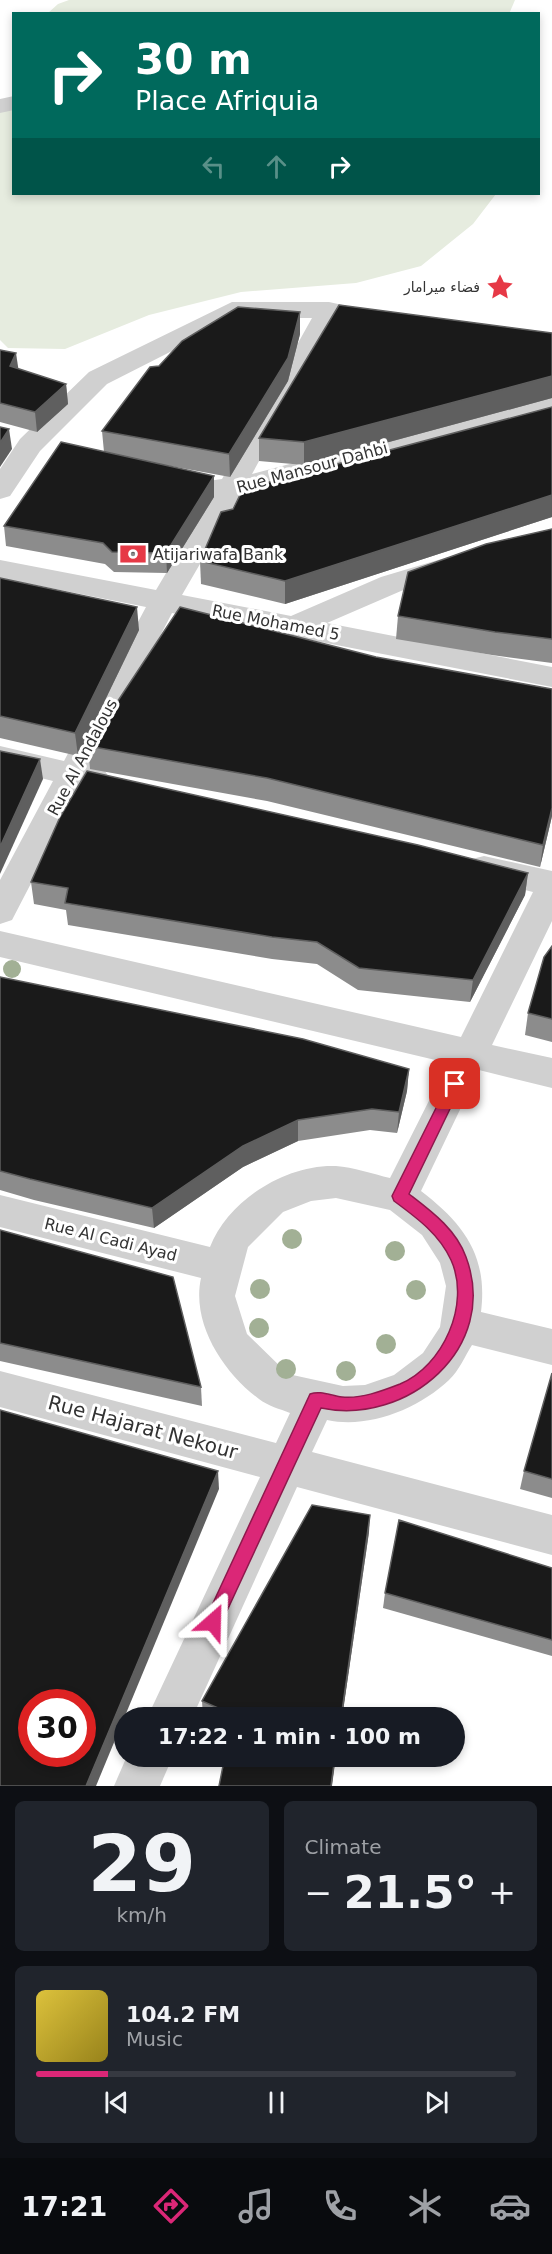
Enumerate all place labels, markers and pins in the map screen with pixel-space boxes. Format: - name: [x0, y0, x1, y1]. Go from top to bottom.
- place icon: فضاء ميرامار: [485, 272, 515, 302]
- place label: فضاء ميرامار: [403, 279, 480, 296]
- bank icon: Atijariwafa Bank: [118, 539, 148, 569]
- place label: Atijariwafa Bank: [153, 545, 284, 564]
- pin: [429, 1058, 480, 1109]

